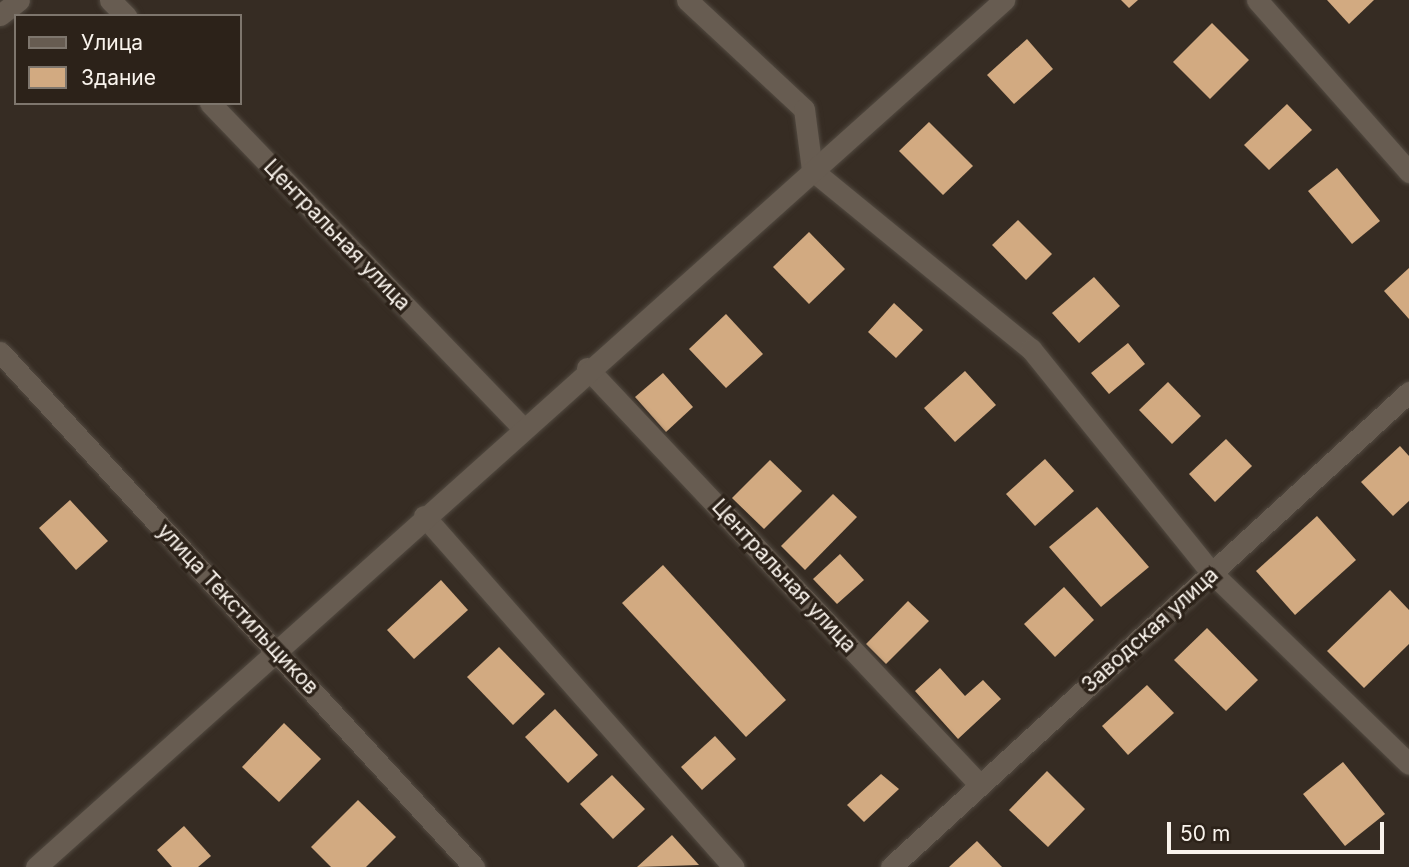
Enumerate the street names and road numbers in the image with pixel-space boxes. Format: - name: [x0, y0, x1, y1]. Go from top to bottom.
- street label: Центральная улица: [258, 154, 416, 316]
- street label: Центральная улица: [707, 494, 861, 658]
- street label: улица Текстильщиков: [152, 518, 324, 700]
- street label: Заводская улица: [1077, 562, 1223, 698]

